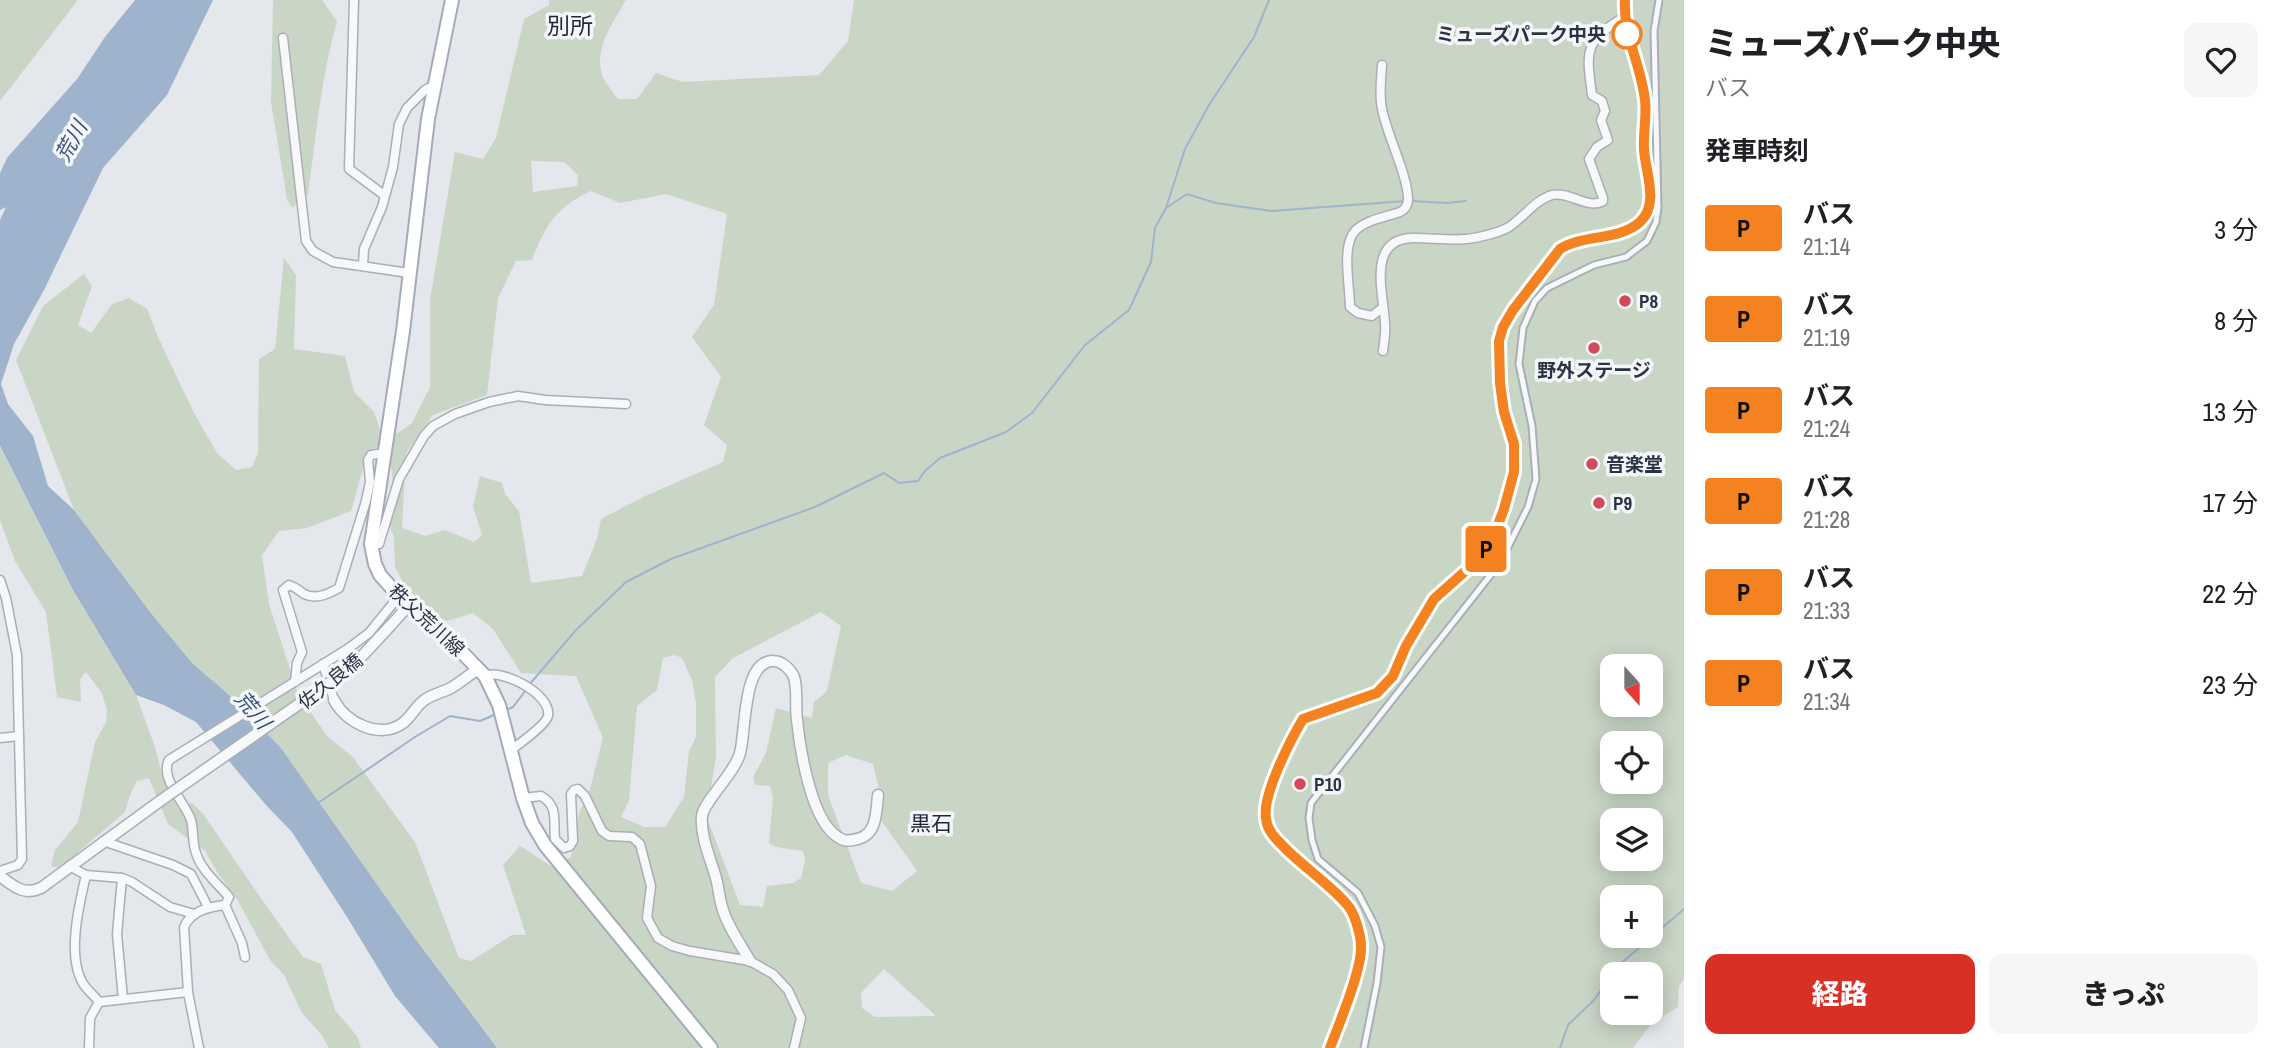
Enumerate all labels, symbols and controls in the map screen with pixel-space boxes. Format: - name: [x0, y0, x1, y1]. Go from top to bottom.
- district label: 別所: [547, 10, 593, 41]
- marker: ミューズパーク中央: [1612, 19, 1642, 49]
- place label: ミューズパーク中央: [1436, 21, 1606, 47]
- text: ミューズパーク中央: [1705, 21, 2000, 65]
- button: heart: [2184, 23, 2258, 97]
- text: バス: [1705, 72, 1751, 103]
- water label: 荒川: [48, 114, 95, 166]
- text: 発車時刻: [1705, 133, 1809, 168]
- text: バス: [1803, 196, 1855, 231]
- text: P: [1737, 212, 1750, 244]
- text: 3 分: [2214, 212, 2258, 247]
- text: 21:14: [1803, 231, 1850, 262]
- text: バス: [1803, 287, 1855, 322]
- place label: P8: [1639, 288, 1658, 314]
- marker: P8: [1617, 293, 1633, 309]
- text: P: [1737, 303, 1750, 335]
- text: 8 分: [2214, 303, 2258, 338]
- text: 21:19: [1803, 322, 1850, 353]
- marker: 野外ステージ: [1586, 340, 1602, 356]
- place label: 野外ステージ: [1537, 357, 1651, 383]
- text: バス: [1803, 378, 1855, 413]
- text: P: [1737, 394, 1750, 426]
- text: 13 分: [2202, 394, 2258, 429]
- text: 21:24: [1803, 413, 1850, 444]
- place label: 音楽堂: [1606, 451, 1663, 477]
- marker: 音楽堂: [1584, 456, 1600, 472]
- text: バス: [1803, 469, 1855, 504]
- text: P: [1737, 485, 1750, 517]
- text: 17 分: [2202, 485, 2258, 520]
- place label: P9: [1613, 490, 1632, 516]
- marker: P9: [1591, 495, 1607, 511]
- text: 21:28: [1803, 504, 1850, 535]
- line badge: P: [1463, 526, 1509, 572]
- text: P: [1479, 533, 1493, 565]
- text: バス: [1803, 560, 1855, 595]
- text: P: [1737, 576, 1750, 608]
- text: 22 分: [2202, 576, 2258, 611]
- street label: 秩父荒川線: [383, 578, 471, 662]
- text: 21:33: [1803, 595, 1850, 626]
- street label: 佐久良橋: [292, 647, 368, 715]
- text: バス: [1803, 651, 1855, 686]
- north arrow: [1600, 654, 1662, 718]
- map controls: [1600, 654, 1663, 1025]
- text: P: [1737, 667, 1750, 699]
- text: 23 分: [2202, 667, 2258, 702]
- water label: 荒川: [228, 685, 279, 737]
- text: 21:34: [1803, 686, 1850, 717]
- button: locate: [1600, 731, 1663, 794]
- place label: P10: [1314, 771, 1342, 797]
- marker: P10: [1292, 776, 1308, 792]
- button: layers: [1600, 808, 1663, 871]
- district label: 黒石: [910, 809, 952, 838]
- button: +: [1600, 885, 1663, 948]
- button: 経路: [1705, 954, 1975, 1034]
- button: きっぷ: [1989, 954, 2258, 1034]
- button: −: [1600, 962, 1663, 1025]

